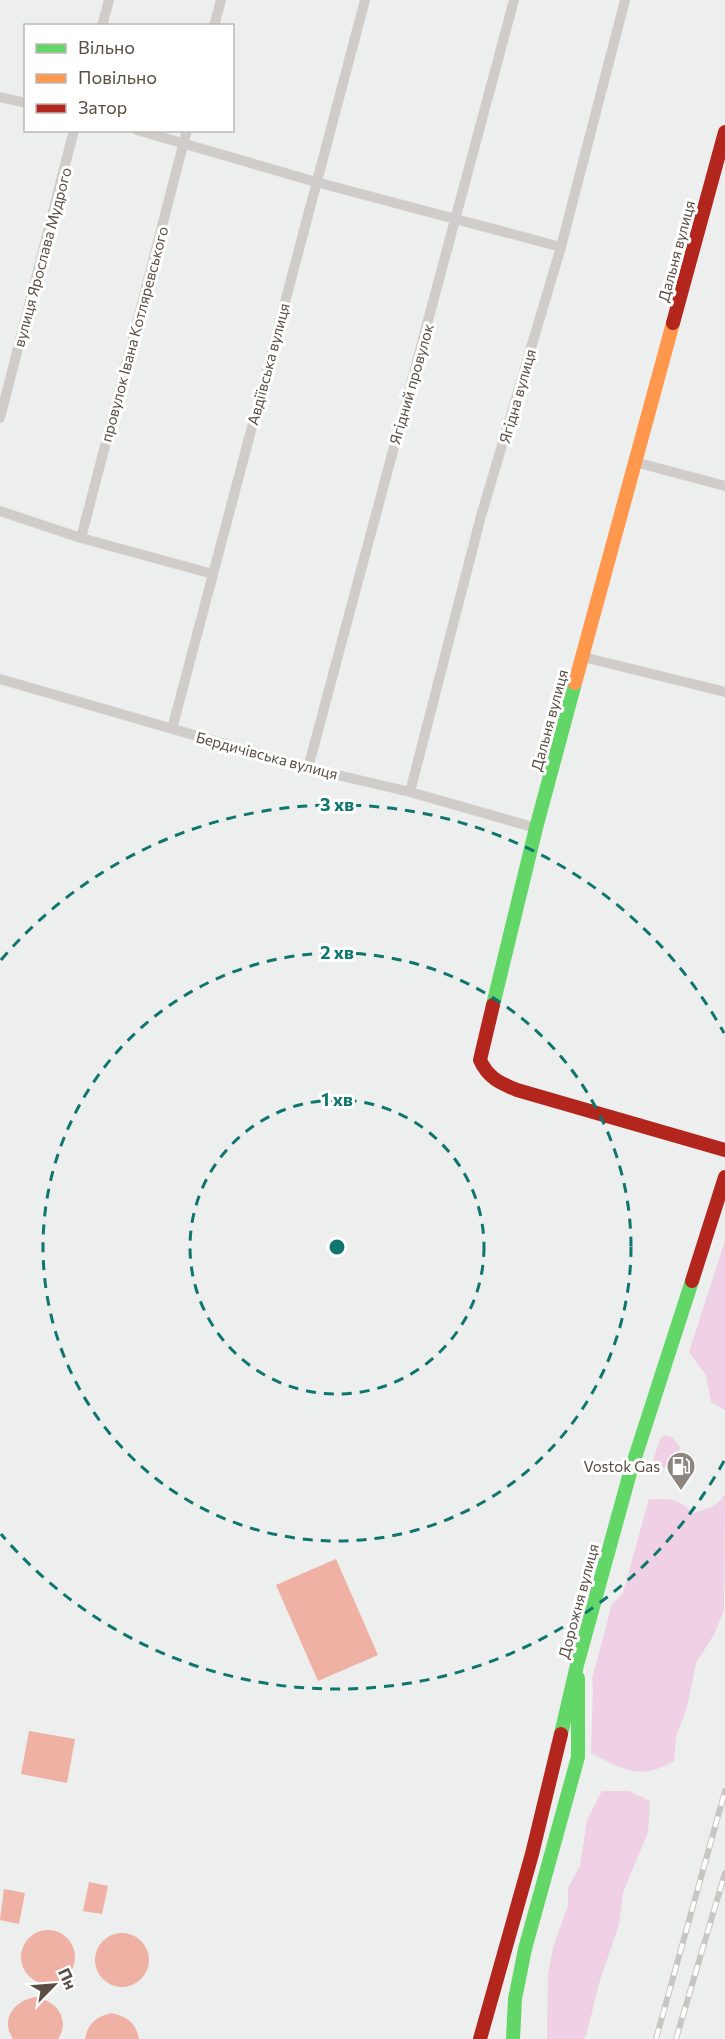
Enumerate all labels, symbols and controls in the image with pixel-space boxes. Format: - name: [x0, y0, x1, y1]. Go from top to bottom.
- legend: [24, 24, 234, 132]
- text: Вільно: [78, 36, 135, 58]
- text: Повільно: [78, 66, 157, 88]
- text: Затор: [78, 96, 127, 118]
- street label: вулиця Ярослава Мудрого: [9, 165, 75, 349]
- street label: Дальня вулиця: [654, 198, 698, 304]
- street label: провулок Івана Котляревського: [96, 224, 172, 444]
- street label: Авдіївська вулиця: [243, 301, 293, 427]
- street label: Ягідний провулок: [385, 321, 437, 447]
- street label: Ягідна вулиця: [495, 347, 539, 445]
- street label: Дальня вулиця: [527, 667, 571, 773]
- street label: Бердичівська вулиця: [194, 727, 340, 783]
- text: 3 хв: [320, 793, 354, 815]
- text: 2 хв: [320, 941, 354, 963]
- text: 1 хв: [321, 1088, 353, 1110]
- centre of rings: [327, 1237, 347, 1257]
- fuel station icon: Vostok Gas: [665, 1450, 697, 1492]
- place label: Vostok Gas: [583, 1457, 660, 1475]
- street label: Дорожня вулиця: [554, 1542, 602, 1660]
- north arrow: [24, 1955, 84, 2015]
- text: Пн: [55, 1965, 81, 1992]

